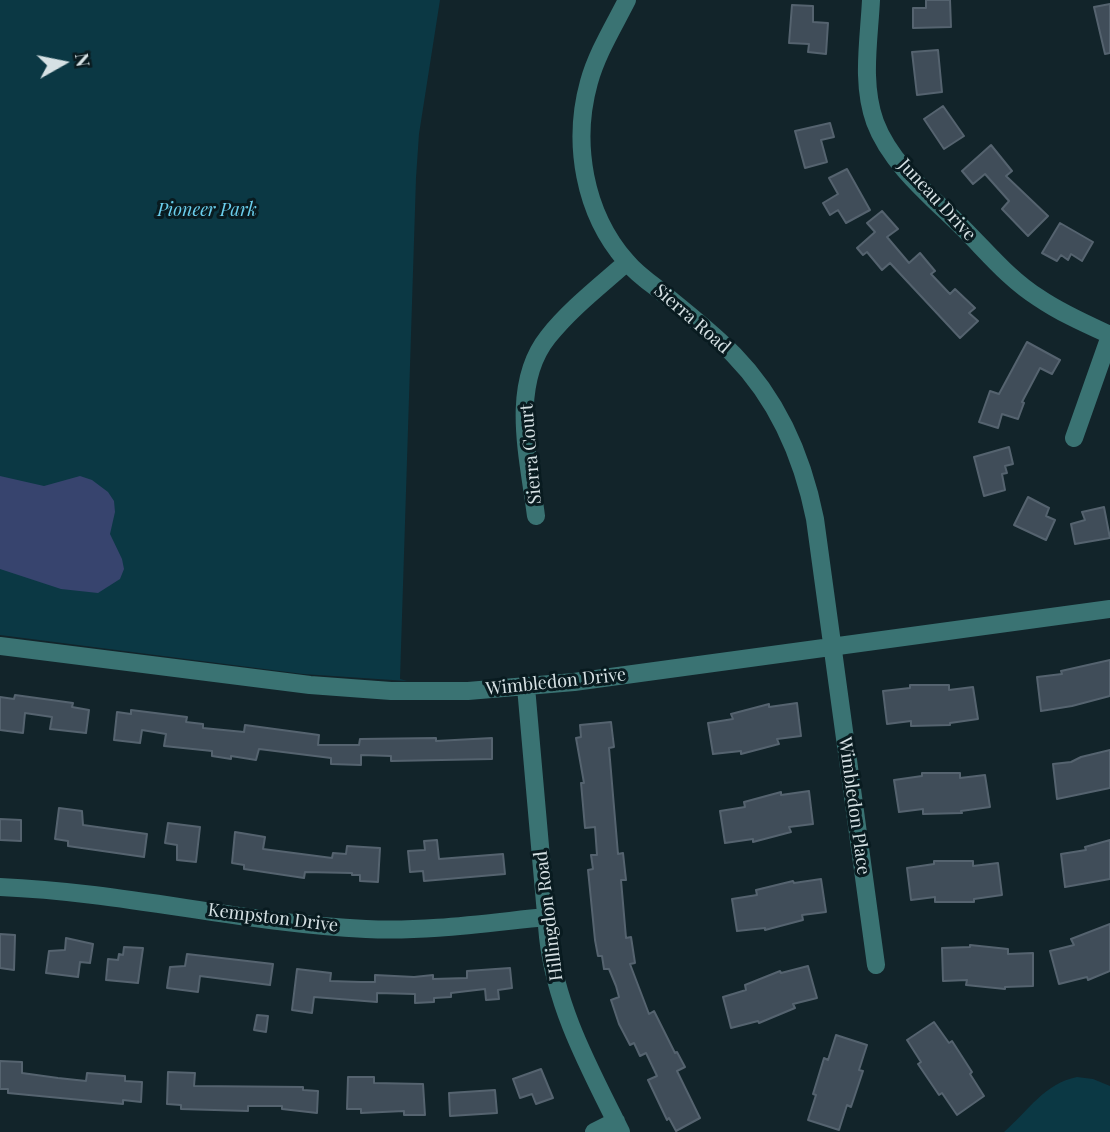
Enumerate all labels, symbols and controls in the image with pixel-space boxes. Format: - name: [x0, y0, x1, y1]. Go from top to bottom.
- north arrow: [28, 28, 98, 98]
- text: N: [70, 51, 98, 69]
- street label: Juneau Drive: [894, 155, 980, 245]
- park label: Pioneer Park: [157, 199, 257, 221]
- street label: Sierra Road: [649, 280, 735, 358]
- street label: Sierra Court: [516, 403, 546, 505]
- street label: Wimbledon Drive: [485, 664, 627, 700]
- street label: Wimbledon Place: [834, 736, 874, 876]
- street label: Hillingdon Road: [530, 850, 568, 982]
- street label: Kempston Drive: [207, 899, 339, 937]

